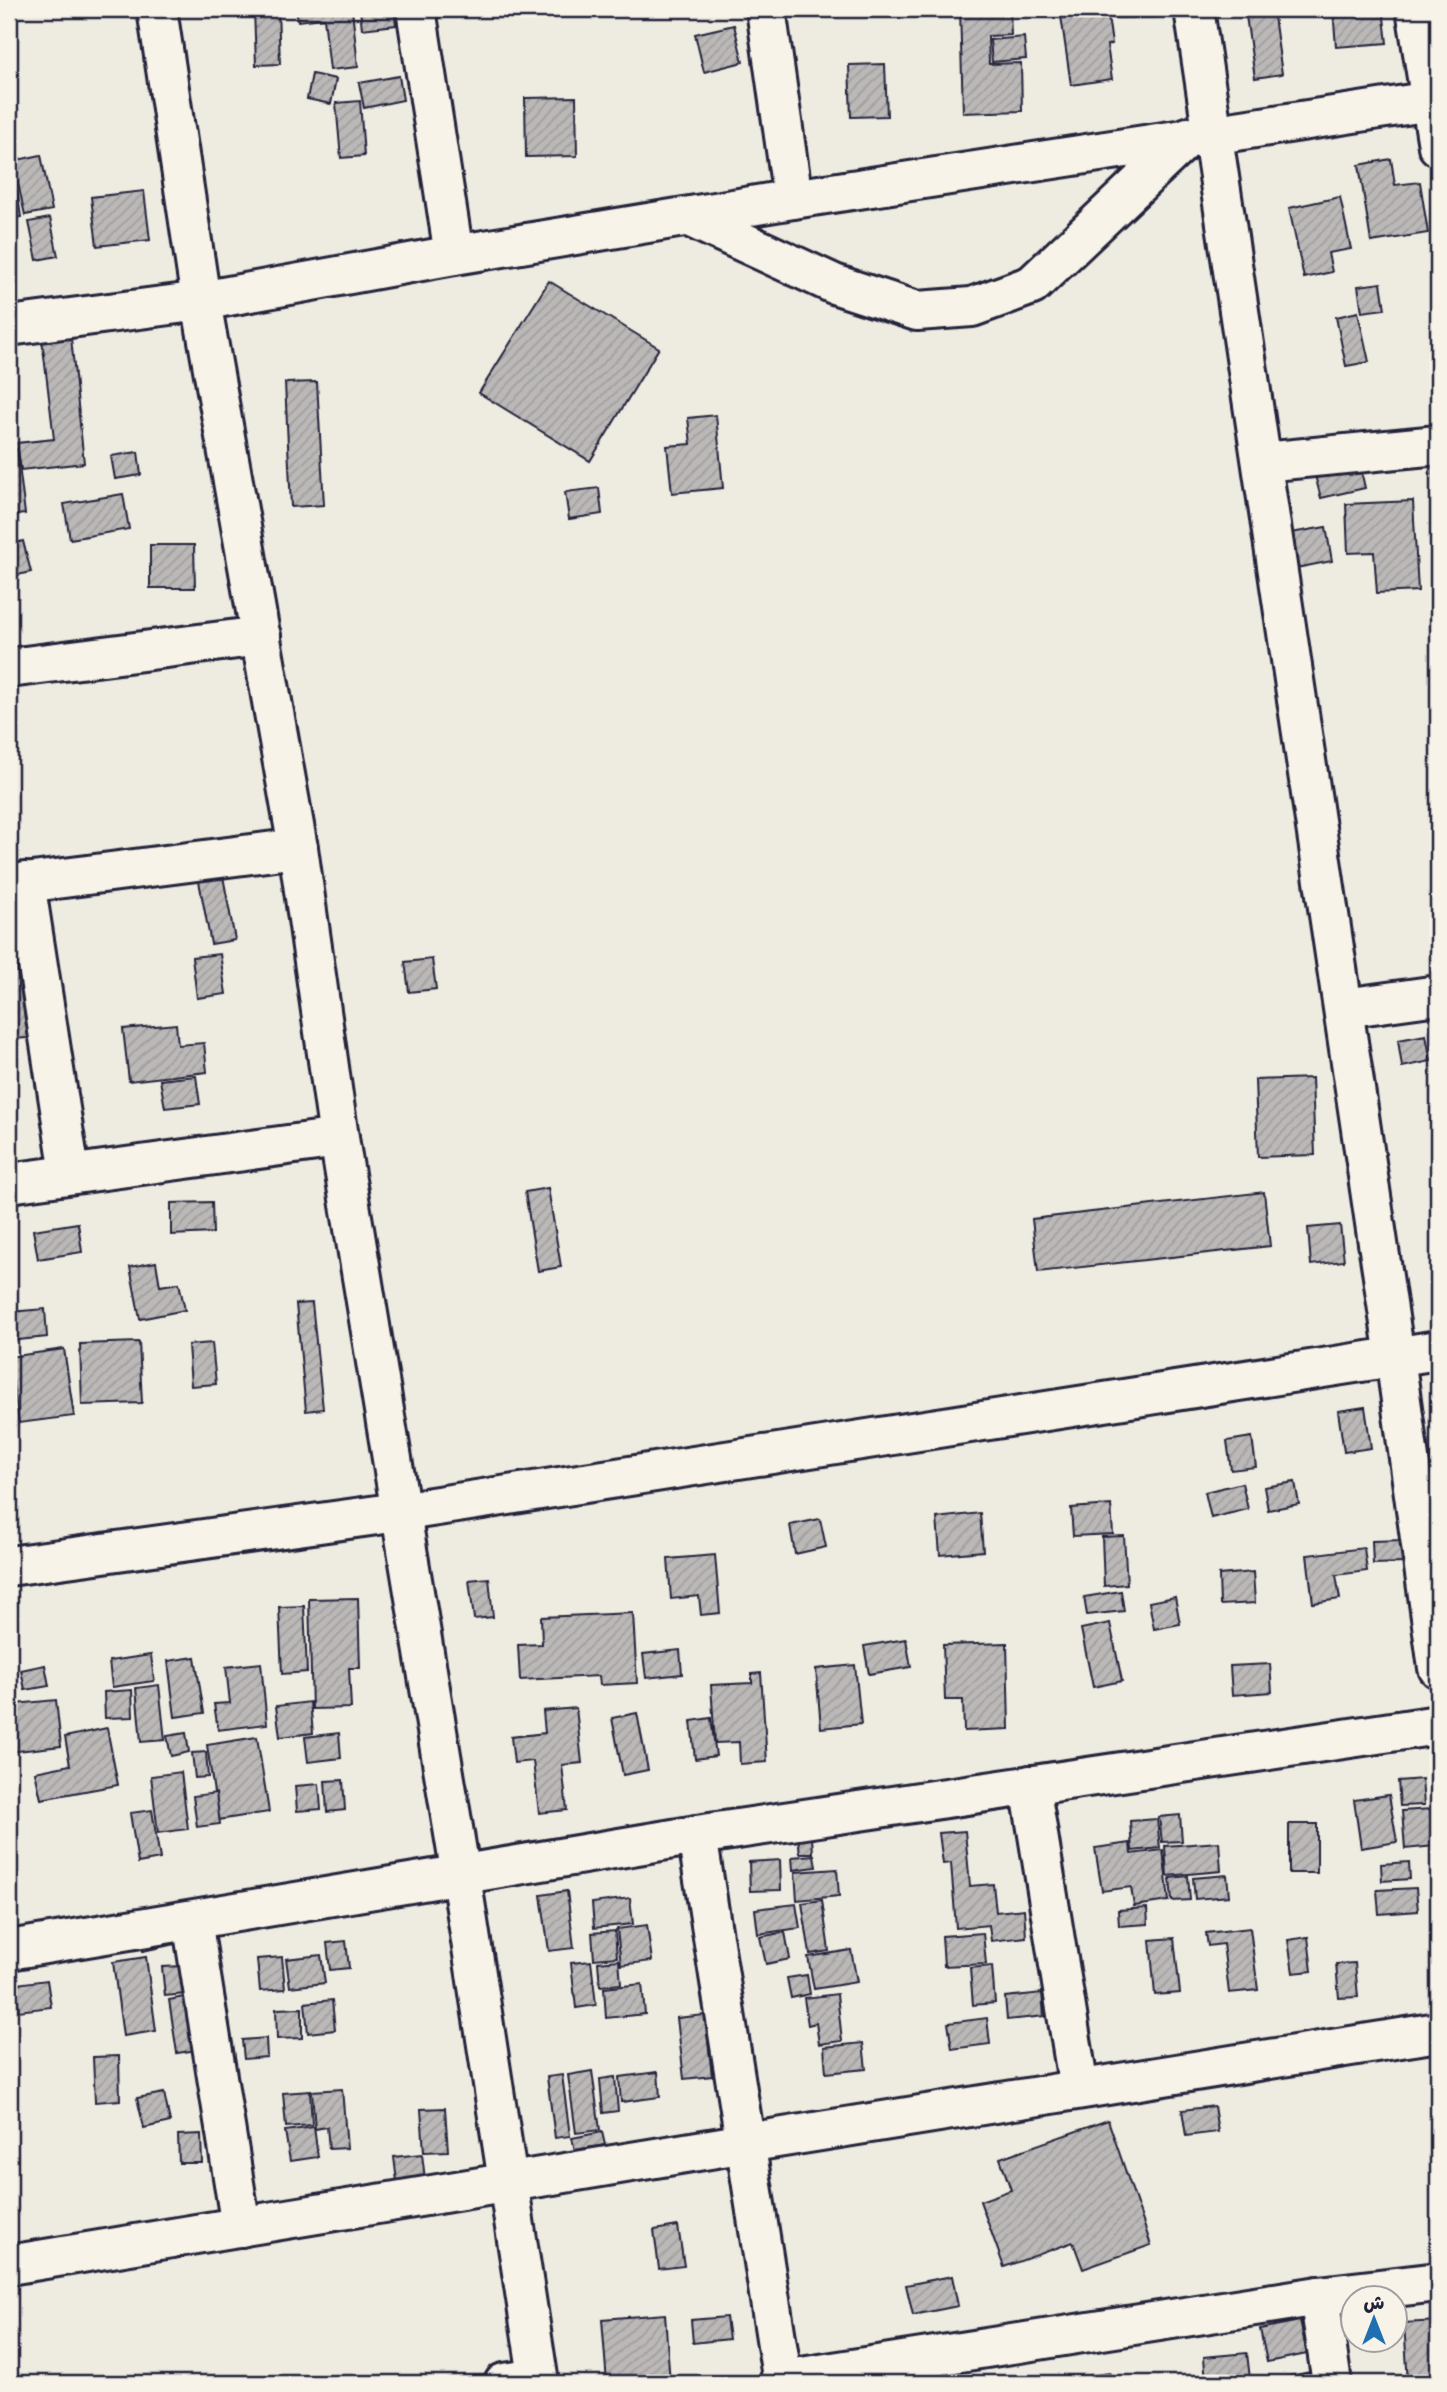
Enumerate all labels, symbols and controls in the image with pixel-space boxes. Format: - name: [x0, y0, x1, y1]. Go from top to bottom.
- north arrow: [1338, 2284, 1408, 2354]
- text: ش: [1364, 2291, 1385, 2314]

